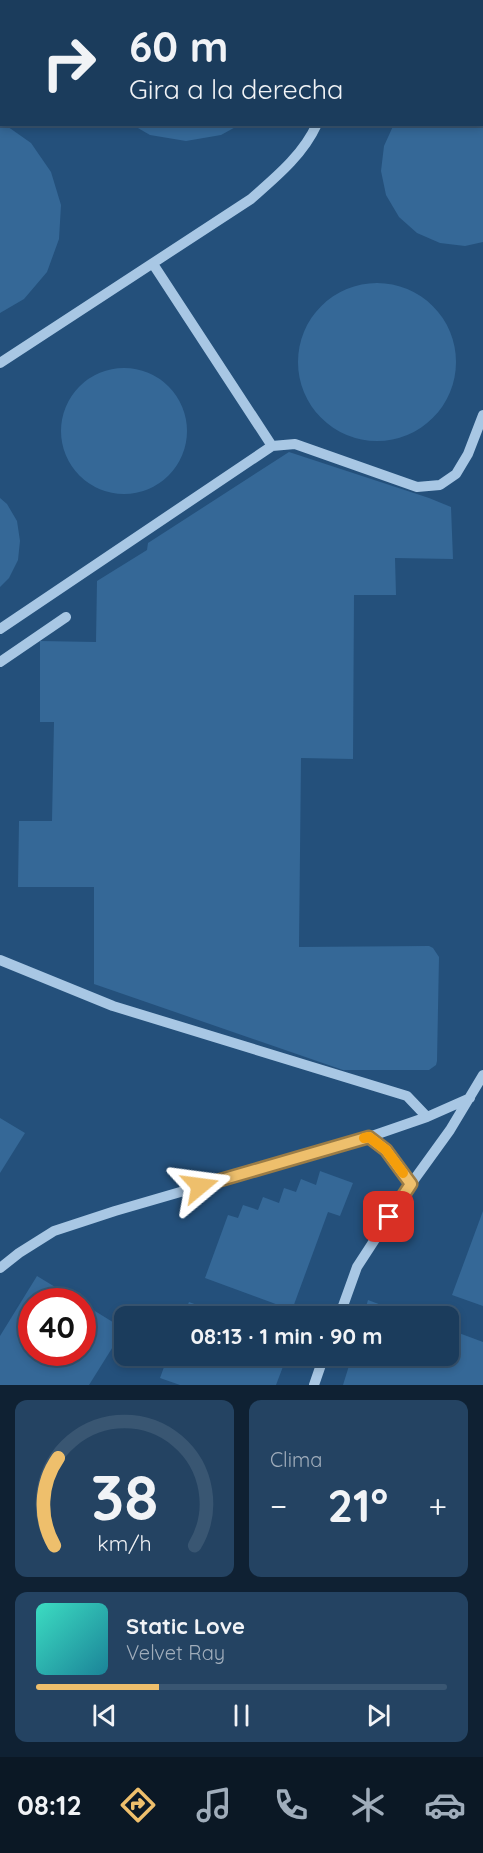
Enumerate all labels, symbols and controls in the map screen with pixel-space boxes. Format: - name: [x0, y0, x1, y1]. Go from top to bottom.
- text: 60 m: [129, 20, 229, 73]
- icon: right: [30, 24, 108, 102]
- text: Gira a la derecha: [129, 72, 343, 106]
- position arrow: [168, 1154, 232, 1218]
- pin: [363, 1191, 414, 1242]
- icon: arrive: [372, 1200, 405, 1233]
- speed limit sign: 40: [18, 1288, 96, 1366]
- text: 08:13 · 1 min · 90 m: [190, 1322, 383, 1350]
- text: Clima: [270, 1447, 322, 1472]
- text: 38: [91, 1458, 158, 1536]
- text: 21°: [327, 1477, 388, 1533]
- text: −: [270, 1485, 287, 1526]
- text: +: [428, 1485, 447, 1526]
- text: km/h: [97, 1530, 152, 1556]
- text: Static Love: [126, 1612, 245, 1640]
- text: Velvet Ray: [126, 1640, 225, 1665]
- icon: previous: [88, 1699, 121, 1732]
- icon: pause: [225, 1699, 258, 1732]
- icon: next: [362, 1699, 395, 1732]
- icon: directions: [117, 1784, 159, 1826]
- icon: music: [193, 1784, 235, 1826]
- icon: phone: [270, 1784, 312, 1826]
- icon: climate: [347, 1784, 389, 1826]
- icon: car: [424, 1784, 466, 1826]
- text: 08:12: [17, 1788, 82, 1822]

